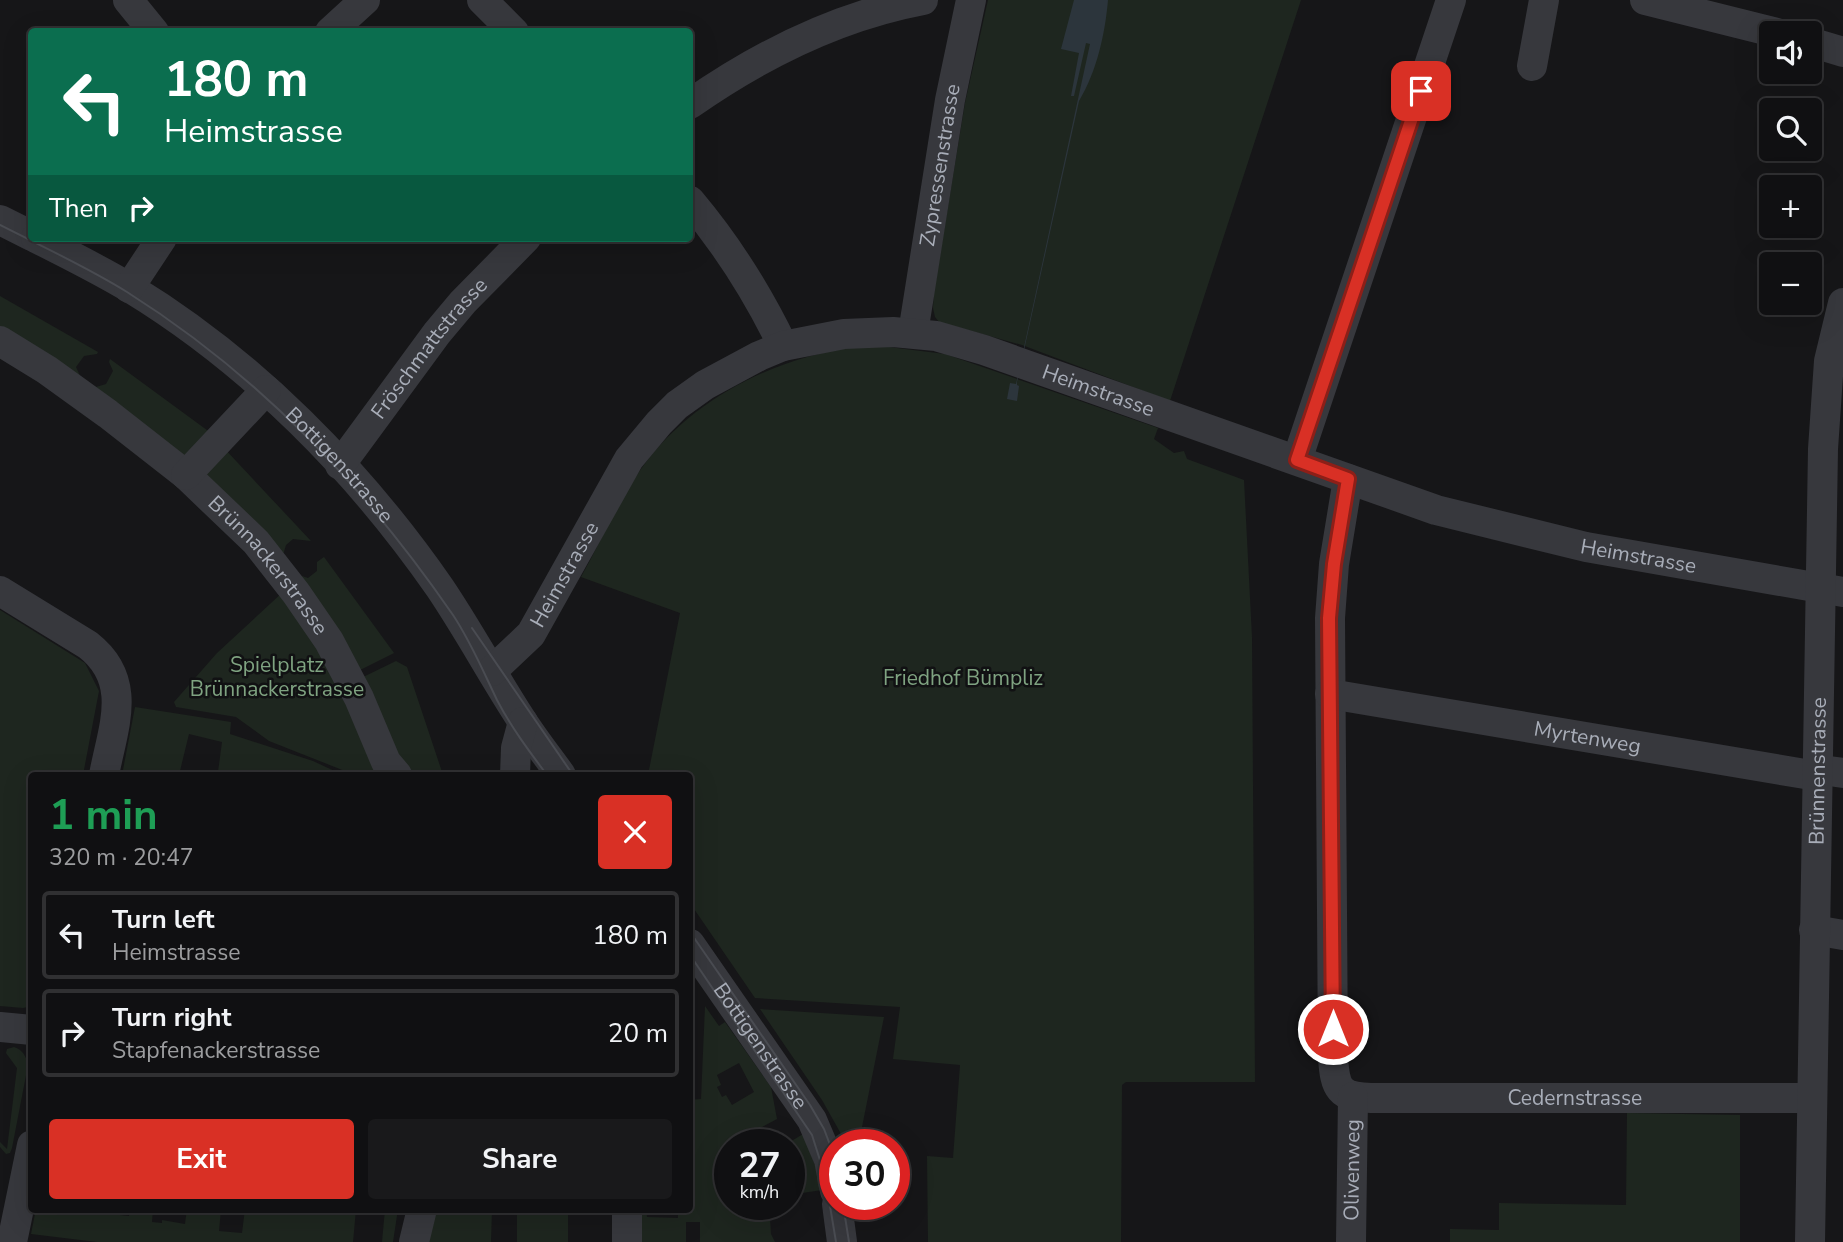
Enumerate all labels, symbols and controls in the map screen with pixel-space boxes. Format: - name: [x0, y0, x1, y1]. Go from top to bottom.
- map controls: [1759, 21, 1822, 315]
- button: sound: [1759, 21, 1822, 84]
- text: 180 m: [164, 46, 308, 113]
- icon: left: [49, 56, 140, 147]
- pin: [1391, 61, 1451, 121]
- icon: arrive: [1402, 72, 1440, 110]
- street label: Zypressenstrasse: [913, 81, 967, 248]
- button: search: [1759, 98, 1822, 161]
- text: Heimstrasse: [164, 110, 343, 153]
- button: +: [1759, 175, 1822, 238]
- icon: right: [122, 189, 160, 227]
- text: Then: [49, 191, 108, 226]
- button: −: [1759, 252, 1822, 315]
- street label: Fröschmattstrasse: [365, 271, 494, 425]
- street label: Heimstrasse: [1038, 358, 1158, 423]
- street label: Bottigenstrasse: [279, 401, 400, 529]
- street label: Brünnackerstrasse: [202, 489, 335, 641]
- street label: Heimstrasse: [523, 516, 605, 632]
- street label: Heimstrasse: [1578, 532, 1699, 580]
- park label: Spielplatz Brünnackerstrasse: [190, 651, 364, 703]
- park label: Friedhof Bümpliz: [883, 664, 1043, 692]
- street label: Brünnenstrasse: [1803, 697, 1833, 845]
- street label: Myrtenweg: [1532, 715, 1643, 760]
- text: 1 min: [49, 787, 158, 844]
- button: close: [598, 795, 672, 869]
- text: 320 m · 20:47: [49, 842, 194, 873]
- text: Turn left: [112, 902, 215, 937]
- icon: left: [53, 916, 91, 954]
- text: 180 m: [592, 918, 668, 953]
- text: Heimstrasse: [112, 937, 240, 968]
- street label: Bottigenstrasse: [707, 977, 814, 1115]
- position arrow: [1296, 992, 1370, 1066]
- text: Turn right: [112, 1000, 231, 1035]
- icon: right: [53, 1014, 91, 1052]
- text: 20 m: [608, 1016, 668, 1051]
- text: Stapfenackerstrasse: [112, 1035, 320, 1066]
- street label: Cedernstrasse: [1507, 1084, 1642, 1112]
- button: Exit: [49, 1119, 354, 1199]
- button: Share: [368, 1119, 672, 1199]
- street label: Olivenweg: [1337, 1119, 1367, 1221]
- speed limit sign: 30: [819, 1129, 910, 1220]
- text: 27: [738, 1142, 781, 1189]
- text: km/h: [740, 1180, 779, 1204]

